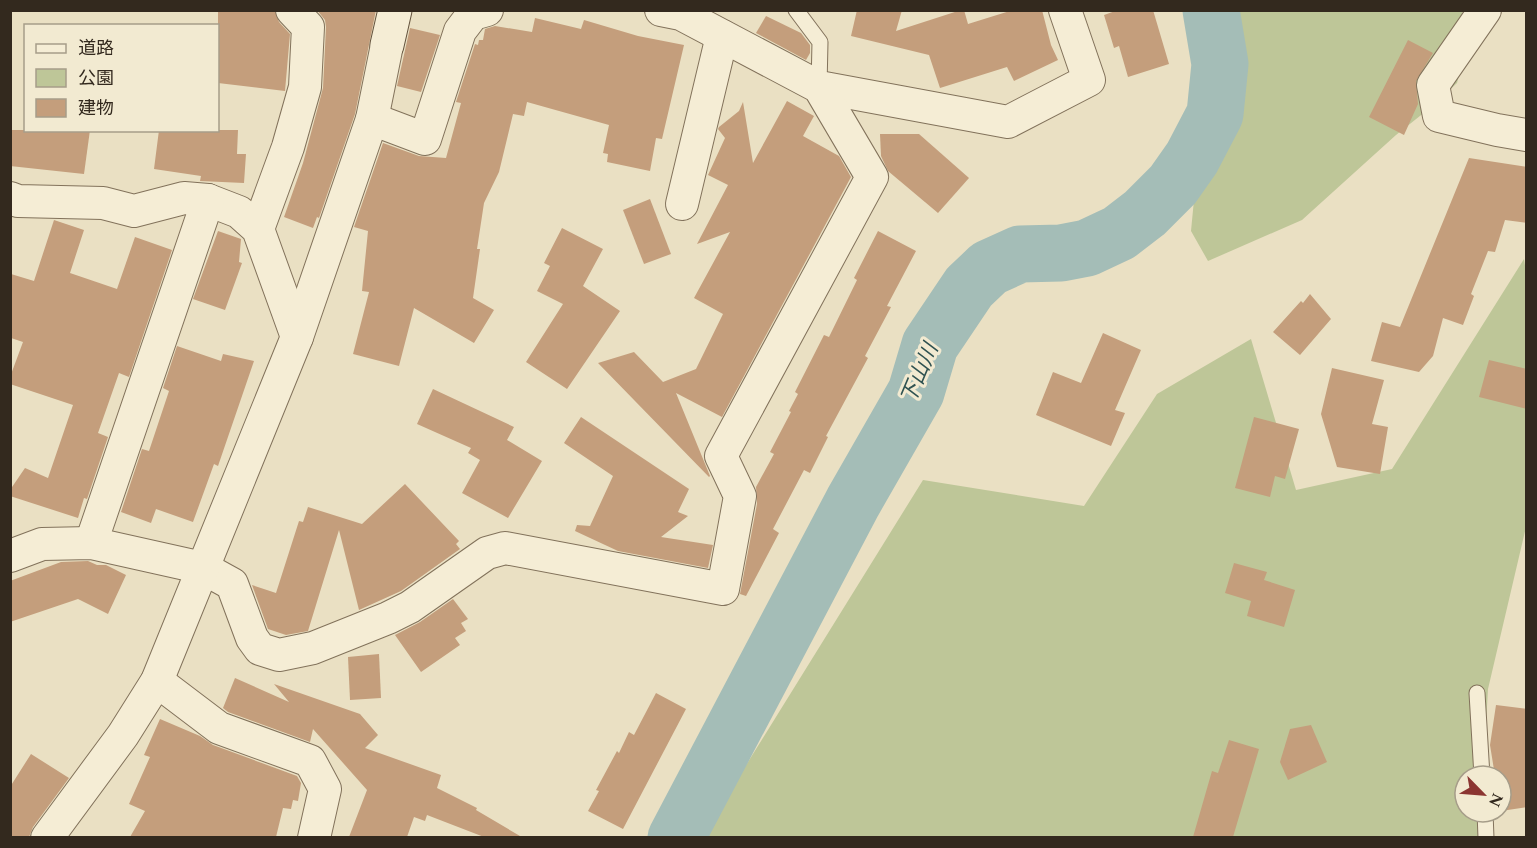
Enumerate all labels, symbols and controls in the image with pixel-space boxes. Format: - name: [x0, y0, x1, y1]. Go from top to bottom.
- legend: [24, 24, 219, 132]
- text: 道路: [78, 35, 114, 62]
- text: 公園: [78, 65, 114, 92]
- text: 建物: [78, 95, 114, 122]
- water label: 下山川: [893, 337, 948, 409]
- north arrow: [1453, 764, 1513, 824]
- text: N: [1482, 789, 1509, 811]

